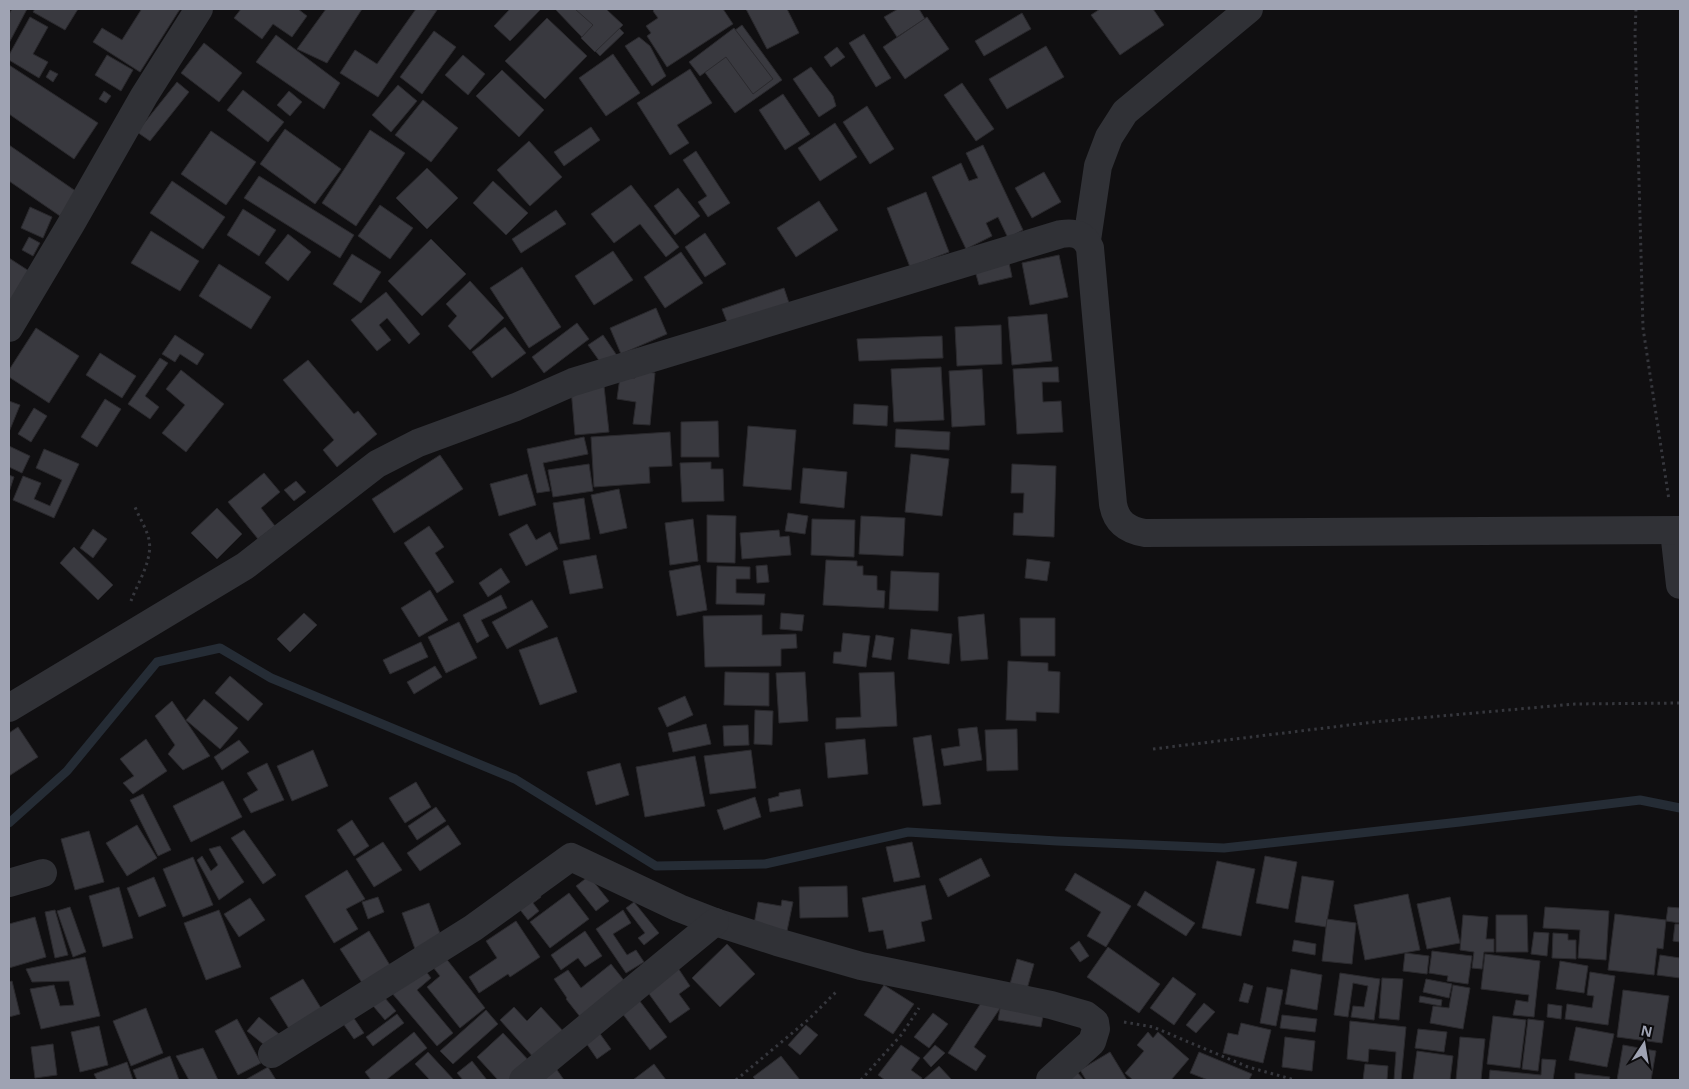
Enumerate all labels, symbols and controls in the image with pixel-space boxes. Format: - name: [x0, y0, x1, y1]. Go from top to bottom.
- north arrow: [1619, 1019, 1669, 1069]
- text: N: [1639, 1020, 1654, 1041]

